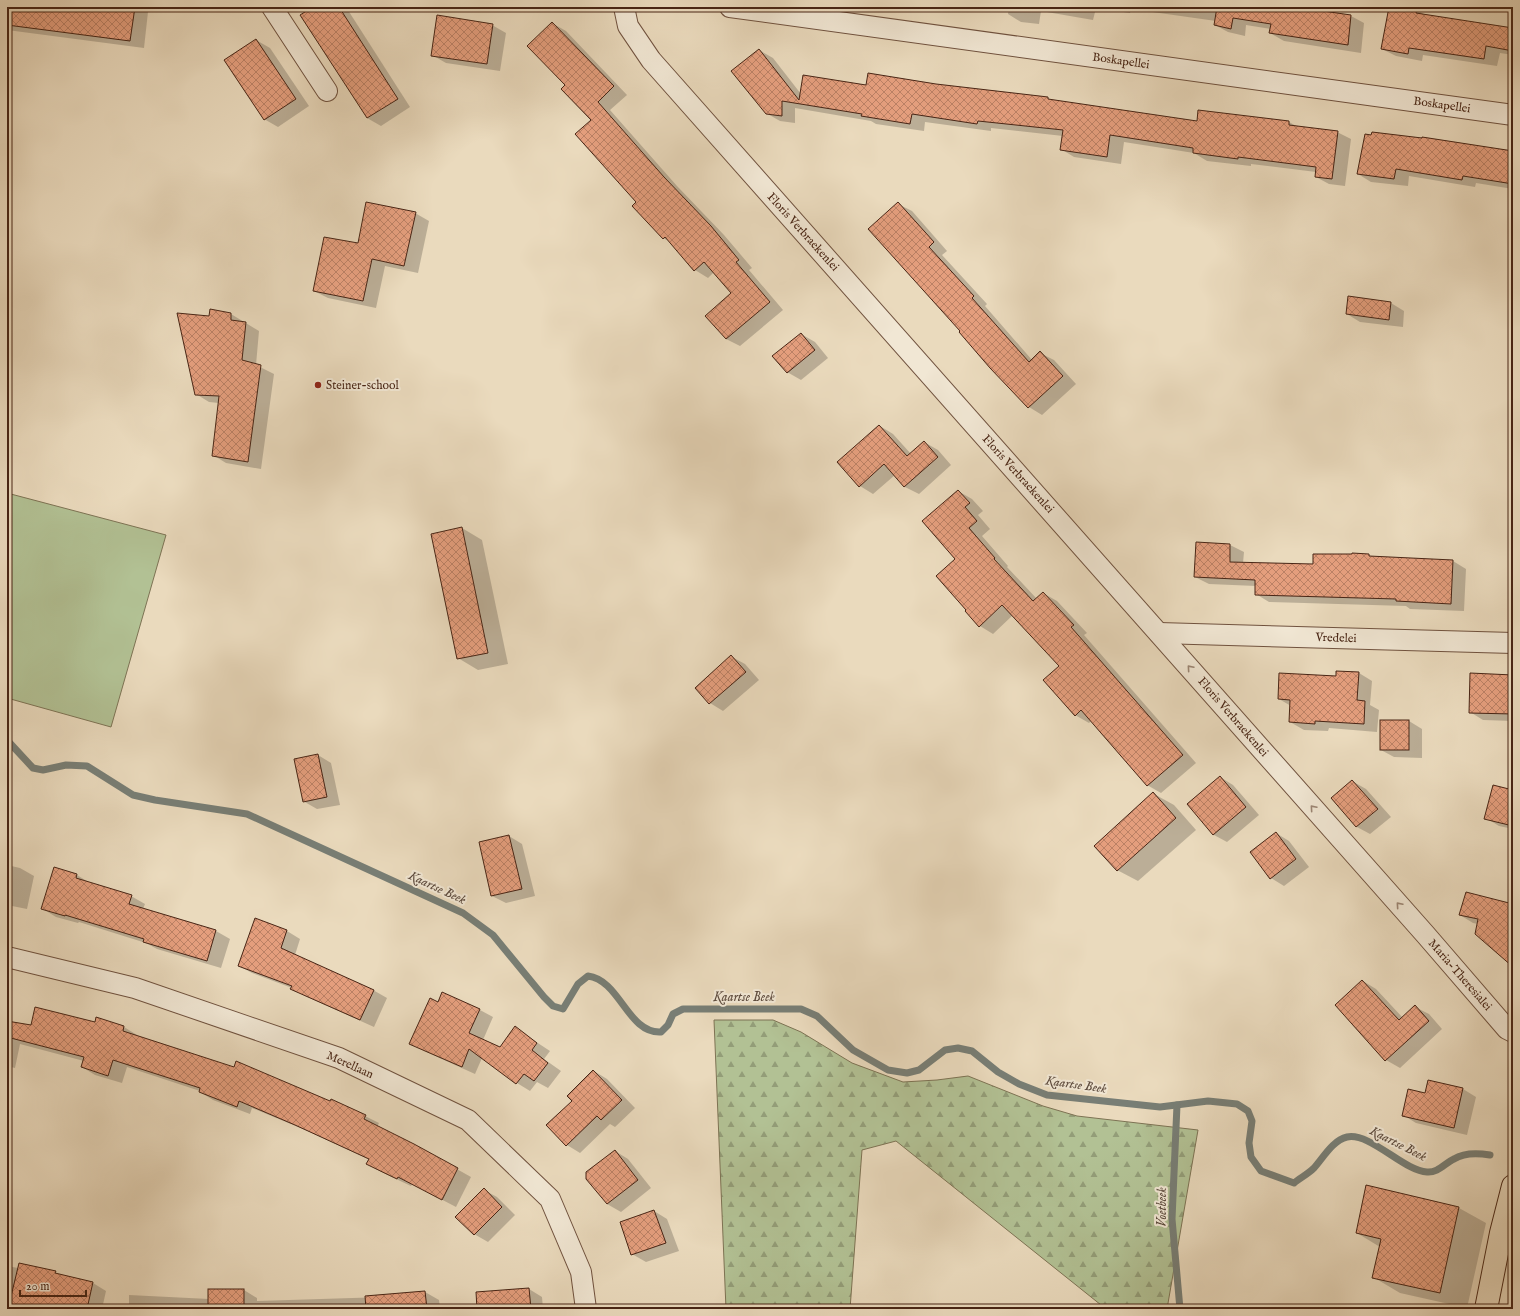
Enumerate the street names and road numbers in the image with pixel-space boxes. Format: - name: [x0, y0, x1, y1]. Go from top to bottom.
- street label: Boskapellei: [1091, 50, 1151, 73]
- street label: Boskapellei: [1412, 94, 1472, 117]
- street label: Floris Verbraekenlei: [764, 190, 842, 274]
- street label: Floris Verbraekenlei: [979, 432, 1057, 516]
- street label: Vredelei: [1314, 630, 1357, 646]
- street label: Floris Verbraekenlei: [1194, 674, 1272, 760]
- street label: Maria-Theresialei: [1425, 936, 1495, 1014]
- street label: Merellaan: [324, 1048, 376, 1082]

